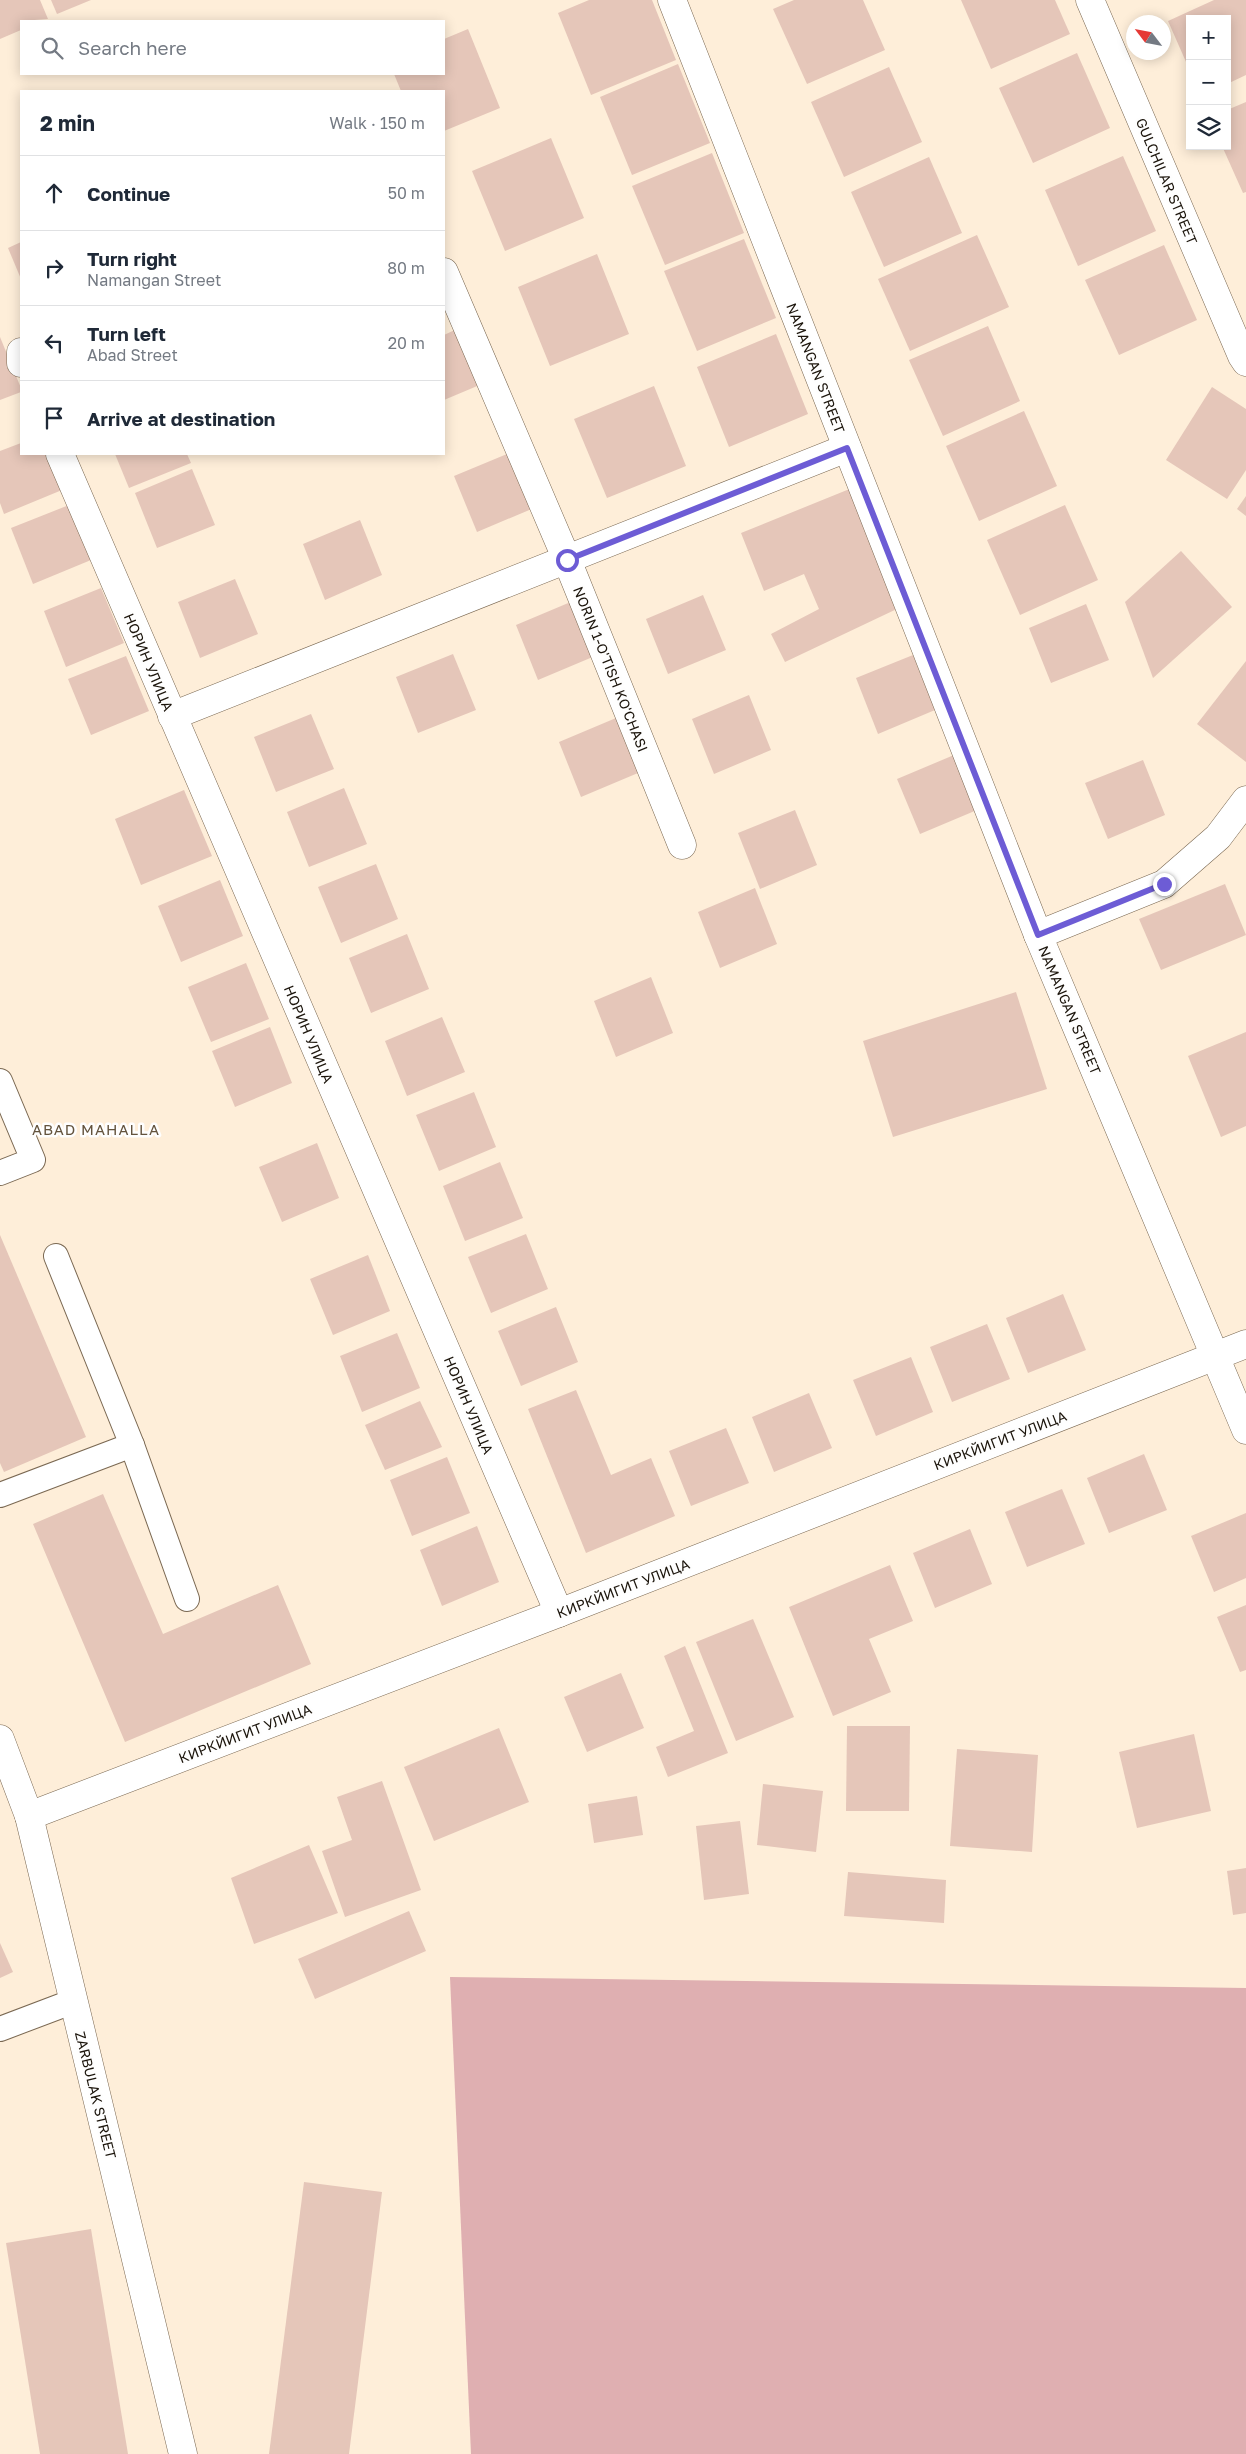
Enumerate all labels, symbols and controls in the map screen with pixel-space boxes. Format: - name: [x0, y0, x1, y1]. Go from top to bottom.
- north arrow: [1126, 15, 1171, 60]
- map controls: [1186, 15, 1231, 150]
- button: +: [1186, 15, 1231, 60]
- search box: [20, 20, 445, 75]
- icon: search: [38, 34, 66, 62]
- text: Search here: [78, 36, 187, 59]
- button: −: [1186, 60, 1231, 105]
- button: layers: [1186, 105, 1231, 150]
- text: 2 min: [40, 110, 95, 136]
- text: Walk · 150 m: [329, 113, 425, 133]
- street label: GULCHILAR STREET: [1133, 115, 1201, 247]
- icon: ahead: [40, 179, 68, 207]
- text: Continue: [87, 182, 170, 205]
- text: 50 m: [388, 183, 425, 203]
- text: Turn right: [87, 247, 177, 270]
- icon: right: [40, 254, 68, 282]
- text: 80 m: [387, 258, 425, 278]
- text: Namangan Street: [87, 270, 221, 290]
- street label: NAMANGAN STREET: [783, 300, 849, 436]
- text: Turn left: [87, 322, 166, 345]
- icon: left: [40, 329, 68, 357]
- text: 20 m: [388, 333, 425, 353]
- text: Abad Street: [87, 345, 178, 365]
- icon: arrive: [40, 404, 68, 432]
- text: Arrive at destination: [87, 407, 275, 430]
- route start: [556, 549, 579, 572]
- street label: NORIN 1-O'TISH KO'CHASI: [570, 584, 652, 754]
- street label: НОРИН УЛИЦА: [121, 611, 178, 714]
- route end: [1153, 873, 1176, 896]
- street label: NAMANGAN STREET: [1035, 943, 1105, 1077]
- street label: НОРИН УЛИЦА: [281, 983, 338, 1086]
- district label: ABAD MAHALLA: [32, 1120, 160, 1138]
- street label: НОРИН УЛИЦА: [441, 1354, 498, 1457]
- street label: КИРКЙИГИТ УЛИЦА: [931, 1407, 1069, 1473]
- street label: КИРКЙИГИТ УЛИЦА: [554, 1555, 692, 1621]
- street label: КИРКЙИГИТ УЛИЦА: [176, 1700, 314, 1766]
- street label: ZARBULAK STREET: [72, 2030, 120, 2161]

